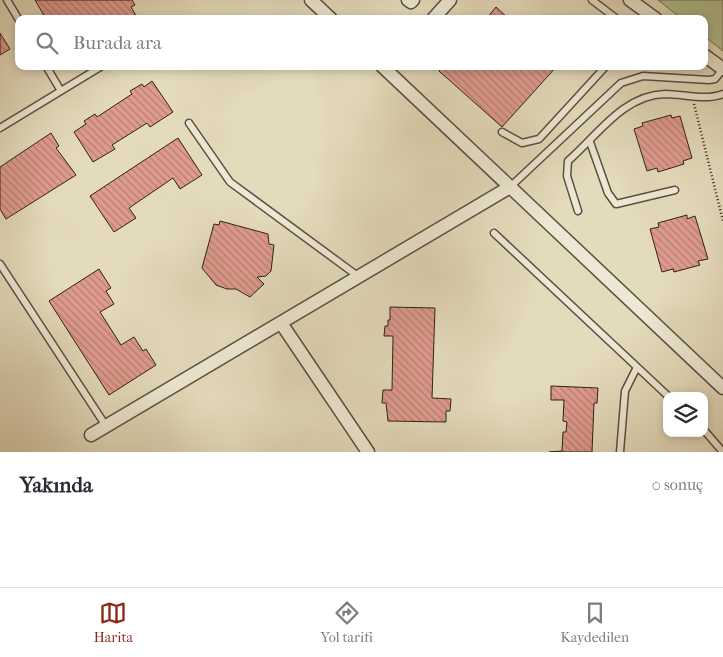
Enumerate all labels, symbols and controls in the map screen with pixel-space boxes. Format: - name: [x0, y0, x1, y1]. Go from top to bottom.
- search box: [15, 15, 708, 70]
- icon: search: [33, 29, 61, 57]
- text: Burada ara: [73, 32, 162, 54]
- map controls: [663, 392, 708, 437]
- button: layers: [663, 392, 708, 437]
- text: Yakında: [20, 473, 93, 497]
- text: 0 sonuç: [652, 475, 703, 494]
- tab: Harita: [94, 599, 133, 646]
- tab: Yol tarifi: [320, 599, 373, 646]
- tab: Kaydedilen: [560, 599, 629, 646]

